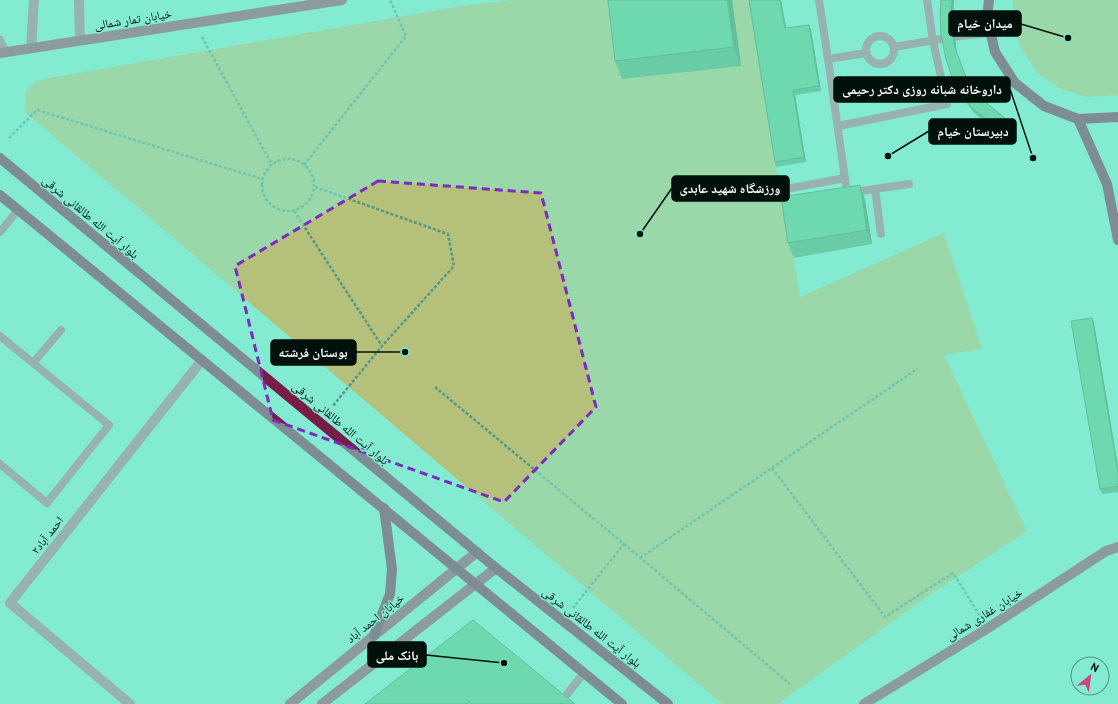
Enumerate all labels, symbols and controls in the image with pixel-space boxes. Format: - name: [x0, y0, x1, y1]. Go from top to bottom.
- street label: خیابان تمار شمالی: [93, 5, 173, 33]
- callout: میدان خیام: [949, 11, 1021, 36]
- text: میدان خیام: [957, 15, 1013, 33]
- callout: داروخانه شبانه روزی دکتر رحیمی: [834, 77, 1010, 102]
- text: داروخانه شبانه روزی دکتر رحیمی: [842, 81, 1002, 98]
- callout: دبیرستان خیام: [929, 119, 1016, 144]
- text: دبیرستان خیام: [937, 123, 1009, 141]
- street label: بلوار آیت الله طالقانی شرقی: [39, 172, 142, 262]
- callout: ورزشگاه شهید عابدی: [672, 176, 789, 201]
- text: ورزشگاه شهید عابدی: [679, 180, 781, 197]
- callout: بوستان فرشته: [271, 340, 356, 365]
- text: بوستان فرشته: [278, 344, 348, 361]
- street label: بلوار آیت الله طالقانی شرقی: [289, 378, 392, 468]
- street label: احمد آباد۲: [28, 513, 67, 557]
- street label: بلوار آیت الله طالقانی شرقی: [539, 584, 644, 671]
- street label: خیابان غفاری شمالی: [943, 584, 1025, 644]
- street label: خیابان احمد آباد: [343, 590, 407, 646]
- callout: بانک ملی: [368, 642, 426, 667]
- text: بانک ملی: [376, 647, 419, 664]
- north arrow: [1070, 656, 1110, 696]
- text: N: [1088, 659, 1101, 675]

